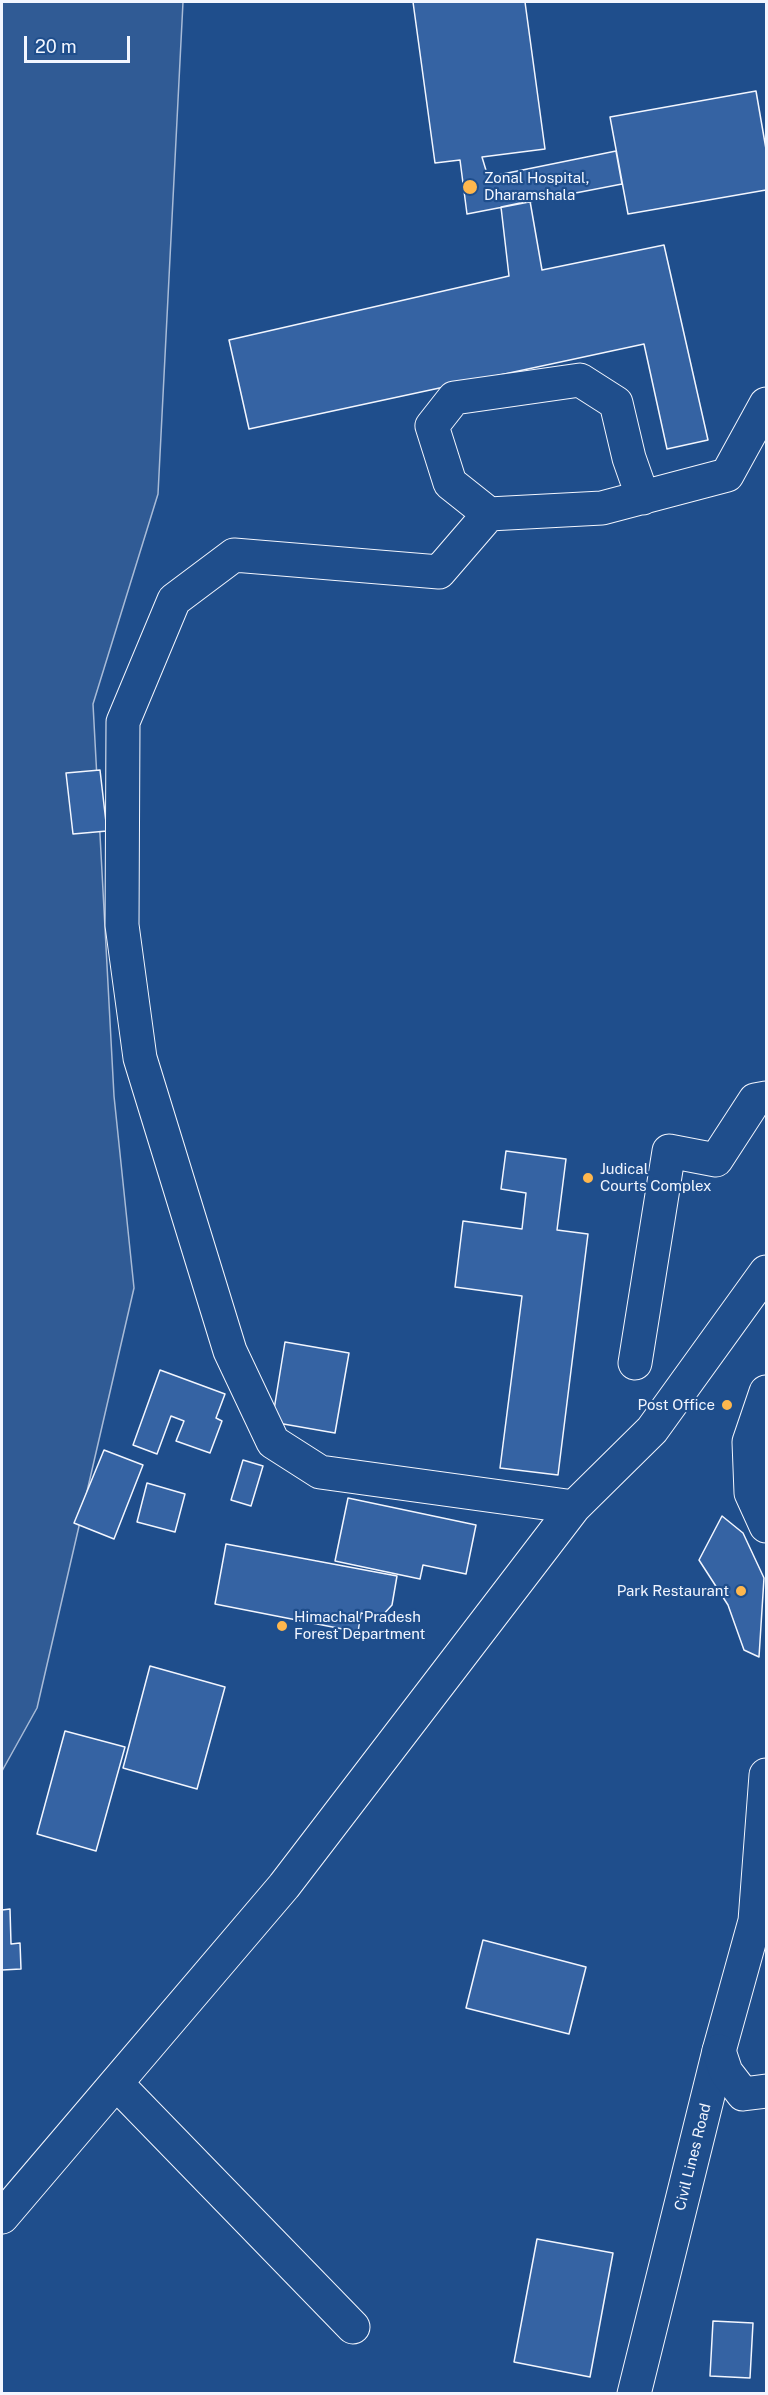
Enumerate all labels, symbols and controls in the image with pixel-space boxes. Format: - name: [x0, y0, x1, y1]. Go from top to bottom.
- scale bar: [27, 24, 134, 62]
- text: 20 m: [35, 36, 77, 57]
- place label: Zonal Hospital, Dharamshala: [484, 169, 589, 204]
- marker: Zonal Hospital, Dharamshala: [461, 178, 479, 196]
- place label: Judical Courts Complex: [600, 1160, 712, 1195]
- marker: Judical Courts Complex: [581, 1171, 595, 1185]
- place label: Post Office: [638, 1396, 715, 1414]
- marker: Post Office: [720, 1398, 734, 1412]
- place label: Park Restaurant: [617, 1582, 729, 1600]
- marker: Park Restaurant: [734, 1584, 748, 1598]
- place label: Himachal Pradesh Forest Department: [294, 1608, 425, 1643]
- marker: Himachal Pradesh Forest Department: [275, 1619, 289, 1633]
- street label: Civil Lines Road: [671, 2101, 715, 2213]

